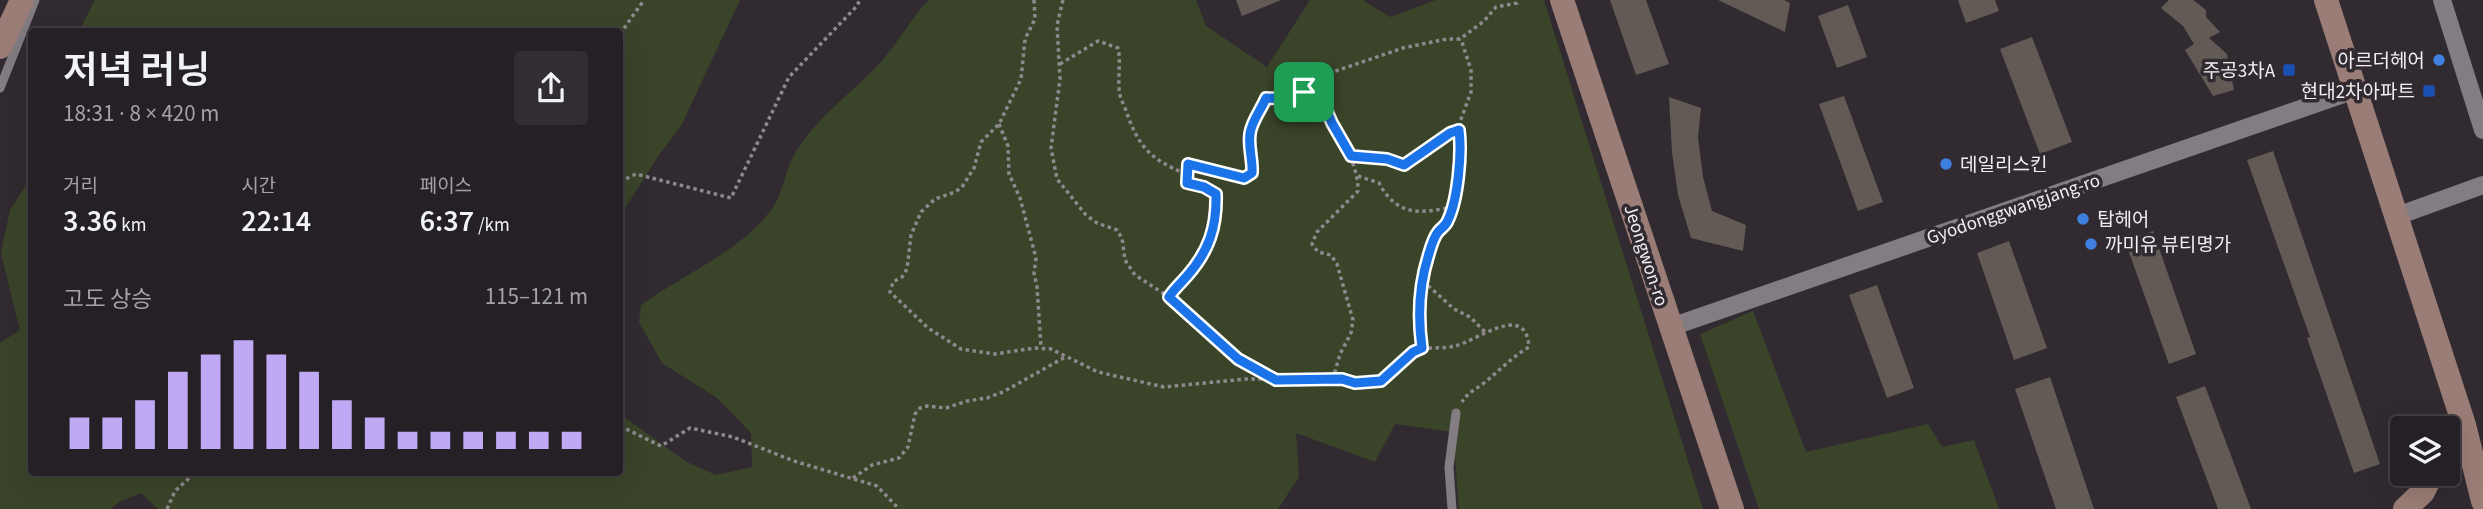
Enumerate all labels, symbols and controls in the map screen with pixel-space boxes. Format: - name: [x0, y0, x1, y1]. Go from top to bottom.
- text: 저녁 러닝: [63, 44, 210, 98]
- place label: 아르더헤어: [2338, 48, 2425, 75]
- button: share: [514, 51, 588, 125]
- marker: 아르더헤어: [2431, 52, 2447, 68]
- place label: 주공3차A: [2203, 58, 2276, 85]
- pin: [1274, 62, 1334, 122]
- marker: 주공3차A: [2281, 62, 2297, 78]
- icon: arrive: [1285, 73, 1323, 111]
- place label: 현대2차아파트: [2301, 79, 2415, 106]
- marker: 현대2차아파트: [2421, 83, 2437, 99]
- text: 18:31 · 8 × 420 m: [63, 97, 219, 130]
- place label: 데일리스킨: [1960, 152, 2047, 179]
- marker: 데일리스킨: [1938, 156, 1954, 172]
- street label: Gyodonggwangjang-ro: [1923, 167, 2104, 252]
- text: 거리: [63, 173, 98, 200]
- text: 시간: [241, 173, 276, 200]
- text: 페이스: [420, 173, 472, 200]
- text: 3.36: [63, 200, 117, 243]
- text: 22:14: [241, 200, 311, 243]
- text: 6:37: [420, 200, 474, 243]
- street label: Jeongwon-ro: [1616, 201, 1675, 310]
- place label: 탑헤어: [2097, 207, 2149, 234]
- marker: 탑헤어: [2075, 211, 2091, 227]
- text: km: [117, 212, 146, 239]
- text: /km: [474, 212, 510, 239]
- place label: 까미유 뷰티명가: [2105, 232, 2231, 259]
- marker: 까미유 뷰티명가: [2083, 236, 2099, 252]
- text: 115–121 m: [485, 280, 588, 313]
- text: 고도 상승: [63, 283, 152, 316]
- map controls: [2390, 416, 2460, 486]
- button: layers: [2390, 416, 2460, 486]

